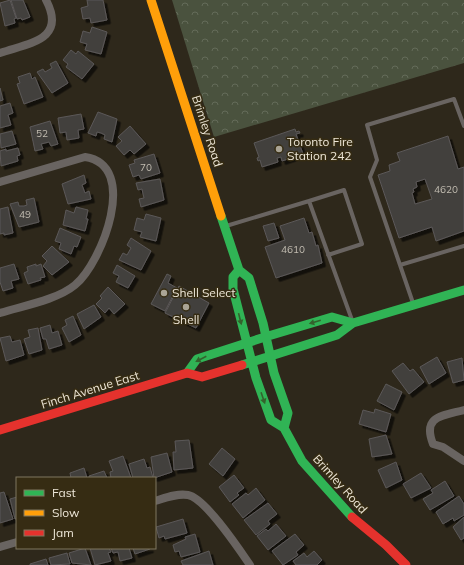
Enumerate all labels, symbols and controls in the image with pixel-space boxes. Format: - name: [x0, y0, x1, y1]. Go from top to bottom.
- street label: Brimley Road: [189, 93, 226, 168]
- house number: 52: [36, 127, 48, 140]
- place label: Toronto Fire Station 242: [287, 134, 353, 163]
- marker: Toronto Fire Station 242: [274, 144, 284, 154]
- house number: 70: [140, 161, 152, 174]
- house number: 4620: [434, 183, 458, 196]
- house number: 49: [19, 208, 31, 221]
- house number: 4610: [281, 243, 305, 256]
- place label: Shell Select: [172, 285, 235, 300]
- marker: Shell Select: [159, 288, 169, 298]
- marker: Shell: [181, 302, 191, 312]
- place label: Shell: [173, 312, 199, 327]
- one-way arrow: [238, 313, 244, 325]
- one-way arrow: [309, 319, 321, 325]
- one-way arrow: [195, 356, 207, 362]
- street label: Finch Avenue East: [39, 367, 141, 412]
- one-way arrow: [261, 392, 267, 404]
- street label: Brimley Road: [310, 451, 371, 516]
- legend: [16, 477, 156, 549]
- text: Fast: [52, 485, 76, 500]
- text: Slow: [52, 505, 80, 520]
- text: Jam: [52, 525, 74, 540]

